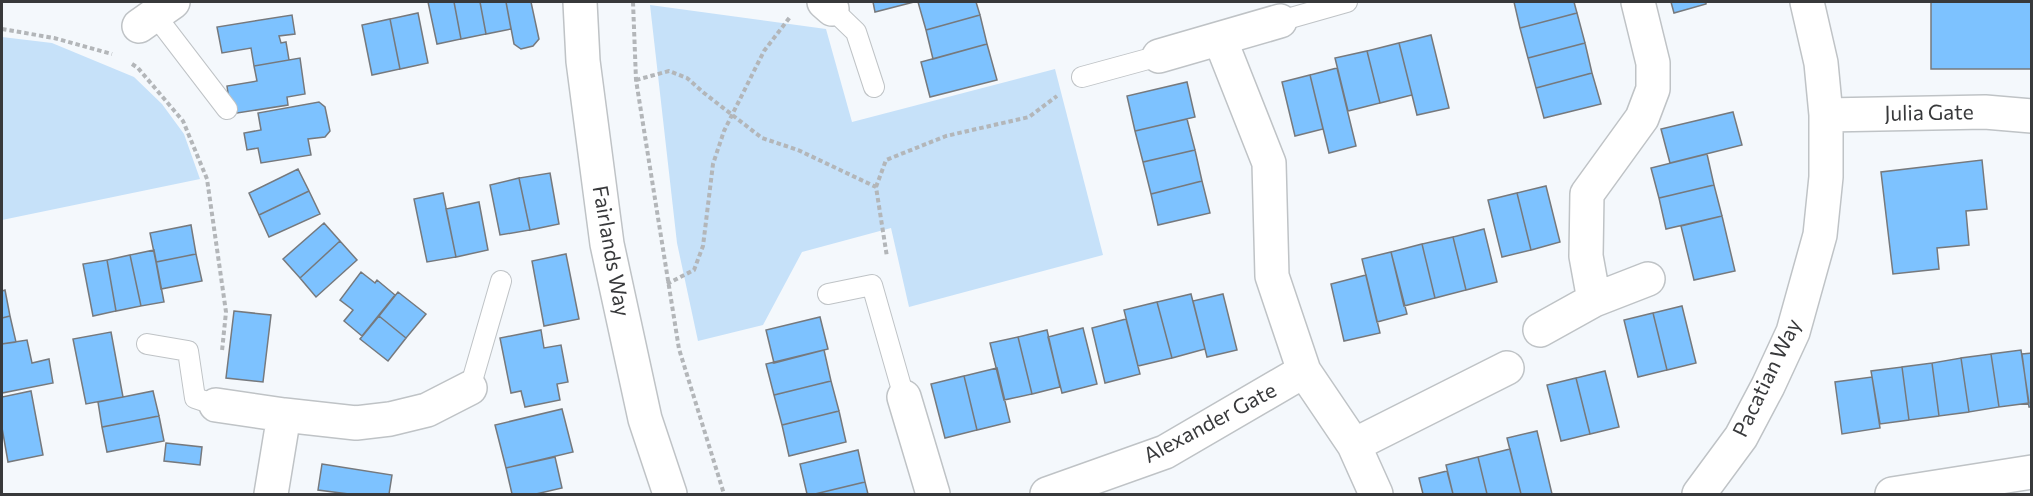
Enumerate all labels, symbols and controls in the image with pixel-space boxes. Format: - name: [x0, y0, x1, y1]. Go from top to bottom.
- street label: Julia Gate: [1884, 98, 1974, 125]
- street label: Fairlands Way: [589, 183, 636, 318]
- street label: Pacatian Way: [1726, 314, 1805, 441]
- street label: Alexander Gate: [1139, 376, 1280, 467]

